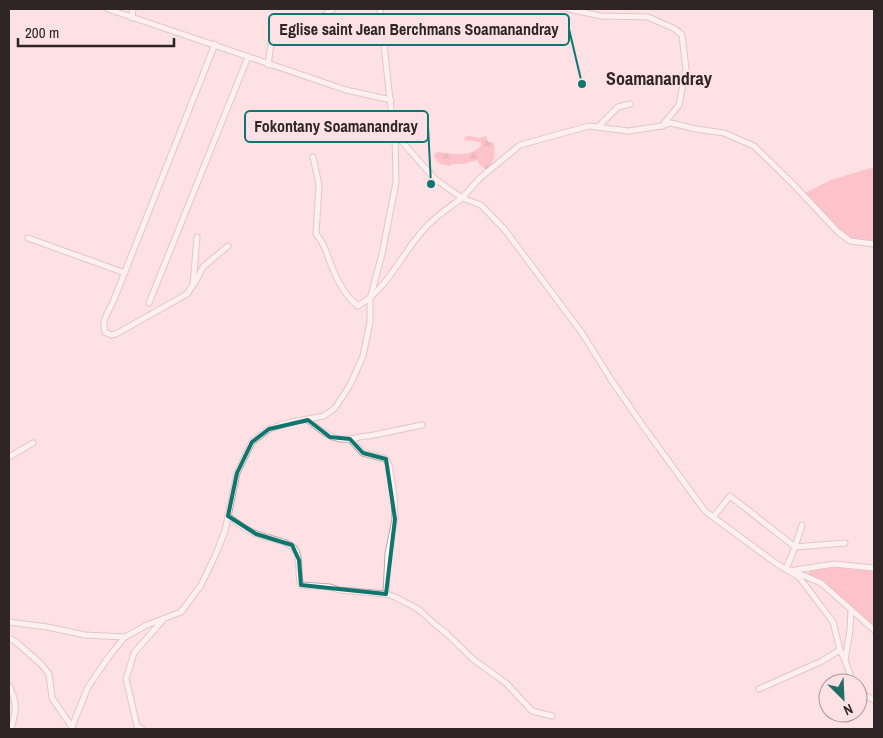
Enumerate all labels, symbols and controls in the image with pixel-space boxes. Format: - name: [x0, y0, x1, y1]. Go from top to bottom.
- callout: Eglise saint Jean Berchmans Soamanandray: [269, 14, 569, 45]
- scale bar: [18, 15, 174, 47]
- text: Eglise saint Jean Berchmans Soamanandray: [279, 18, 559, 40]
- text: 200 m: [25, 22, 59, 43]
- district label: Soamanandray: [606, 66, 713, 91]
- callout: Fokontany Soamanandray: [245, 111, 428, 142]
- text: Fokontany Soamanandray: [254, 115, 418, 137]
- north arrow: [818, 673, 868, 723]
- text: N: [841, 700, 856, 720]

